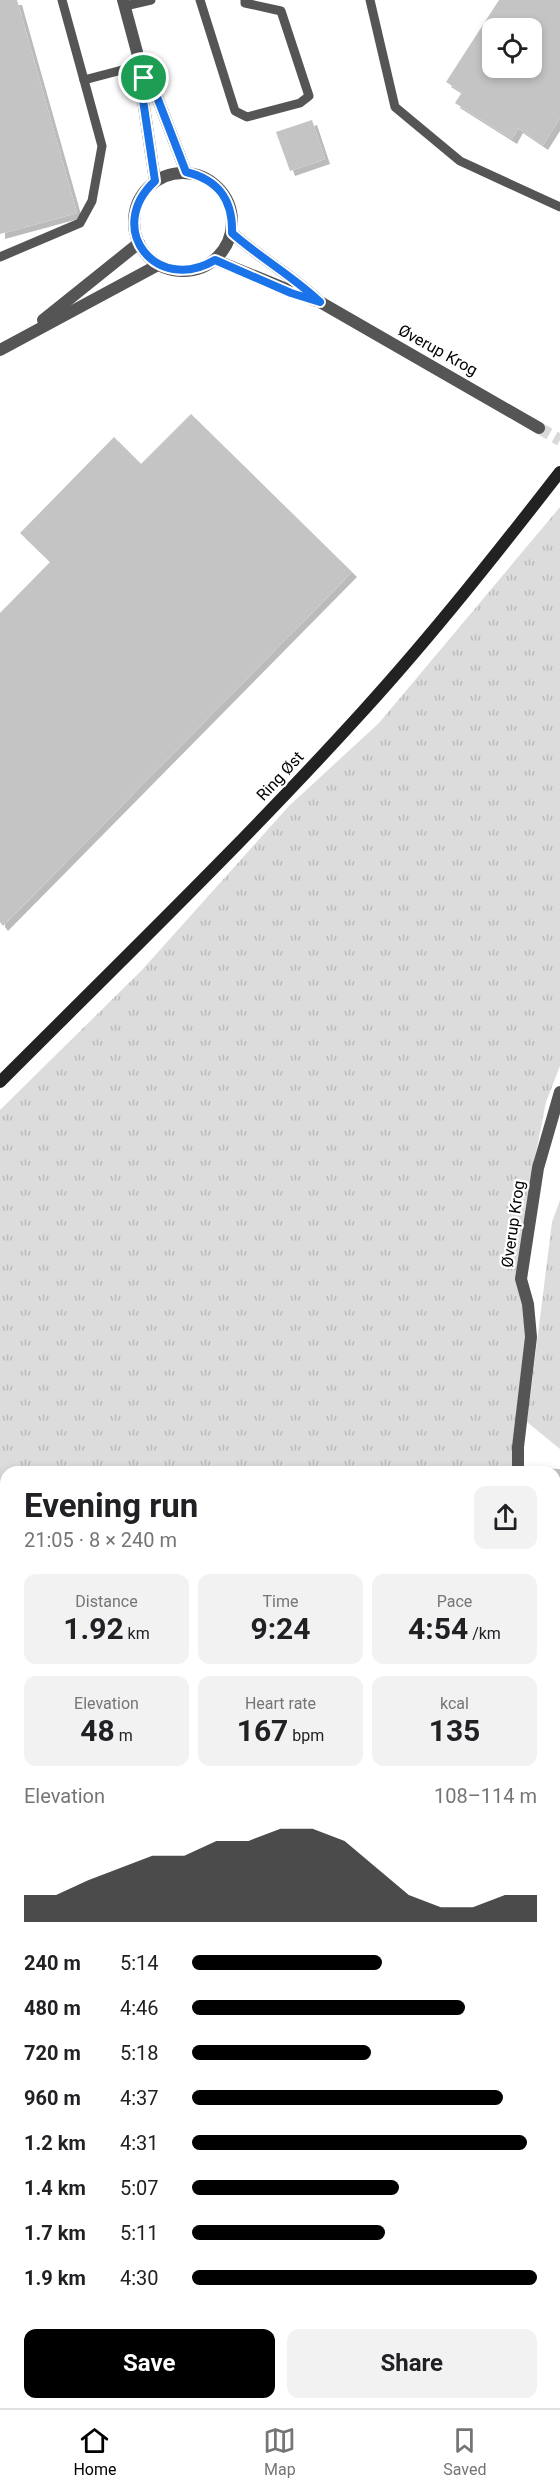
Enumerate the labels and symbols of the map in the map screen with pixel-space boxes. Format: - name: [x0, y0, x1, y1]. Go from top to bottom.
- pin: [118, 52, 169, 103]
- street label: Øverup Krog: [395, 320, 481, 380]
- street label: Ring Øst: [253, 748, 307, 804]
- street label: Øverup Krog: [497, 1179, 529, 1269]

